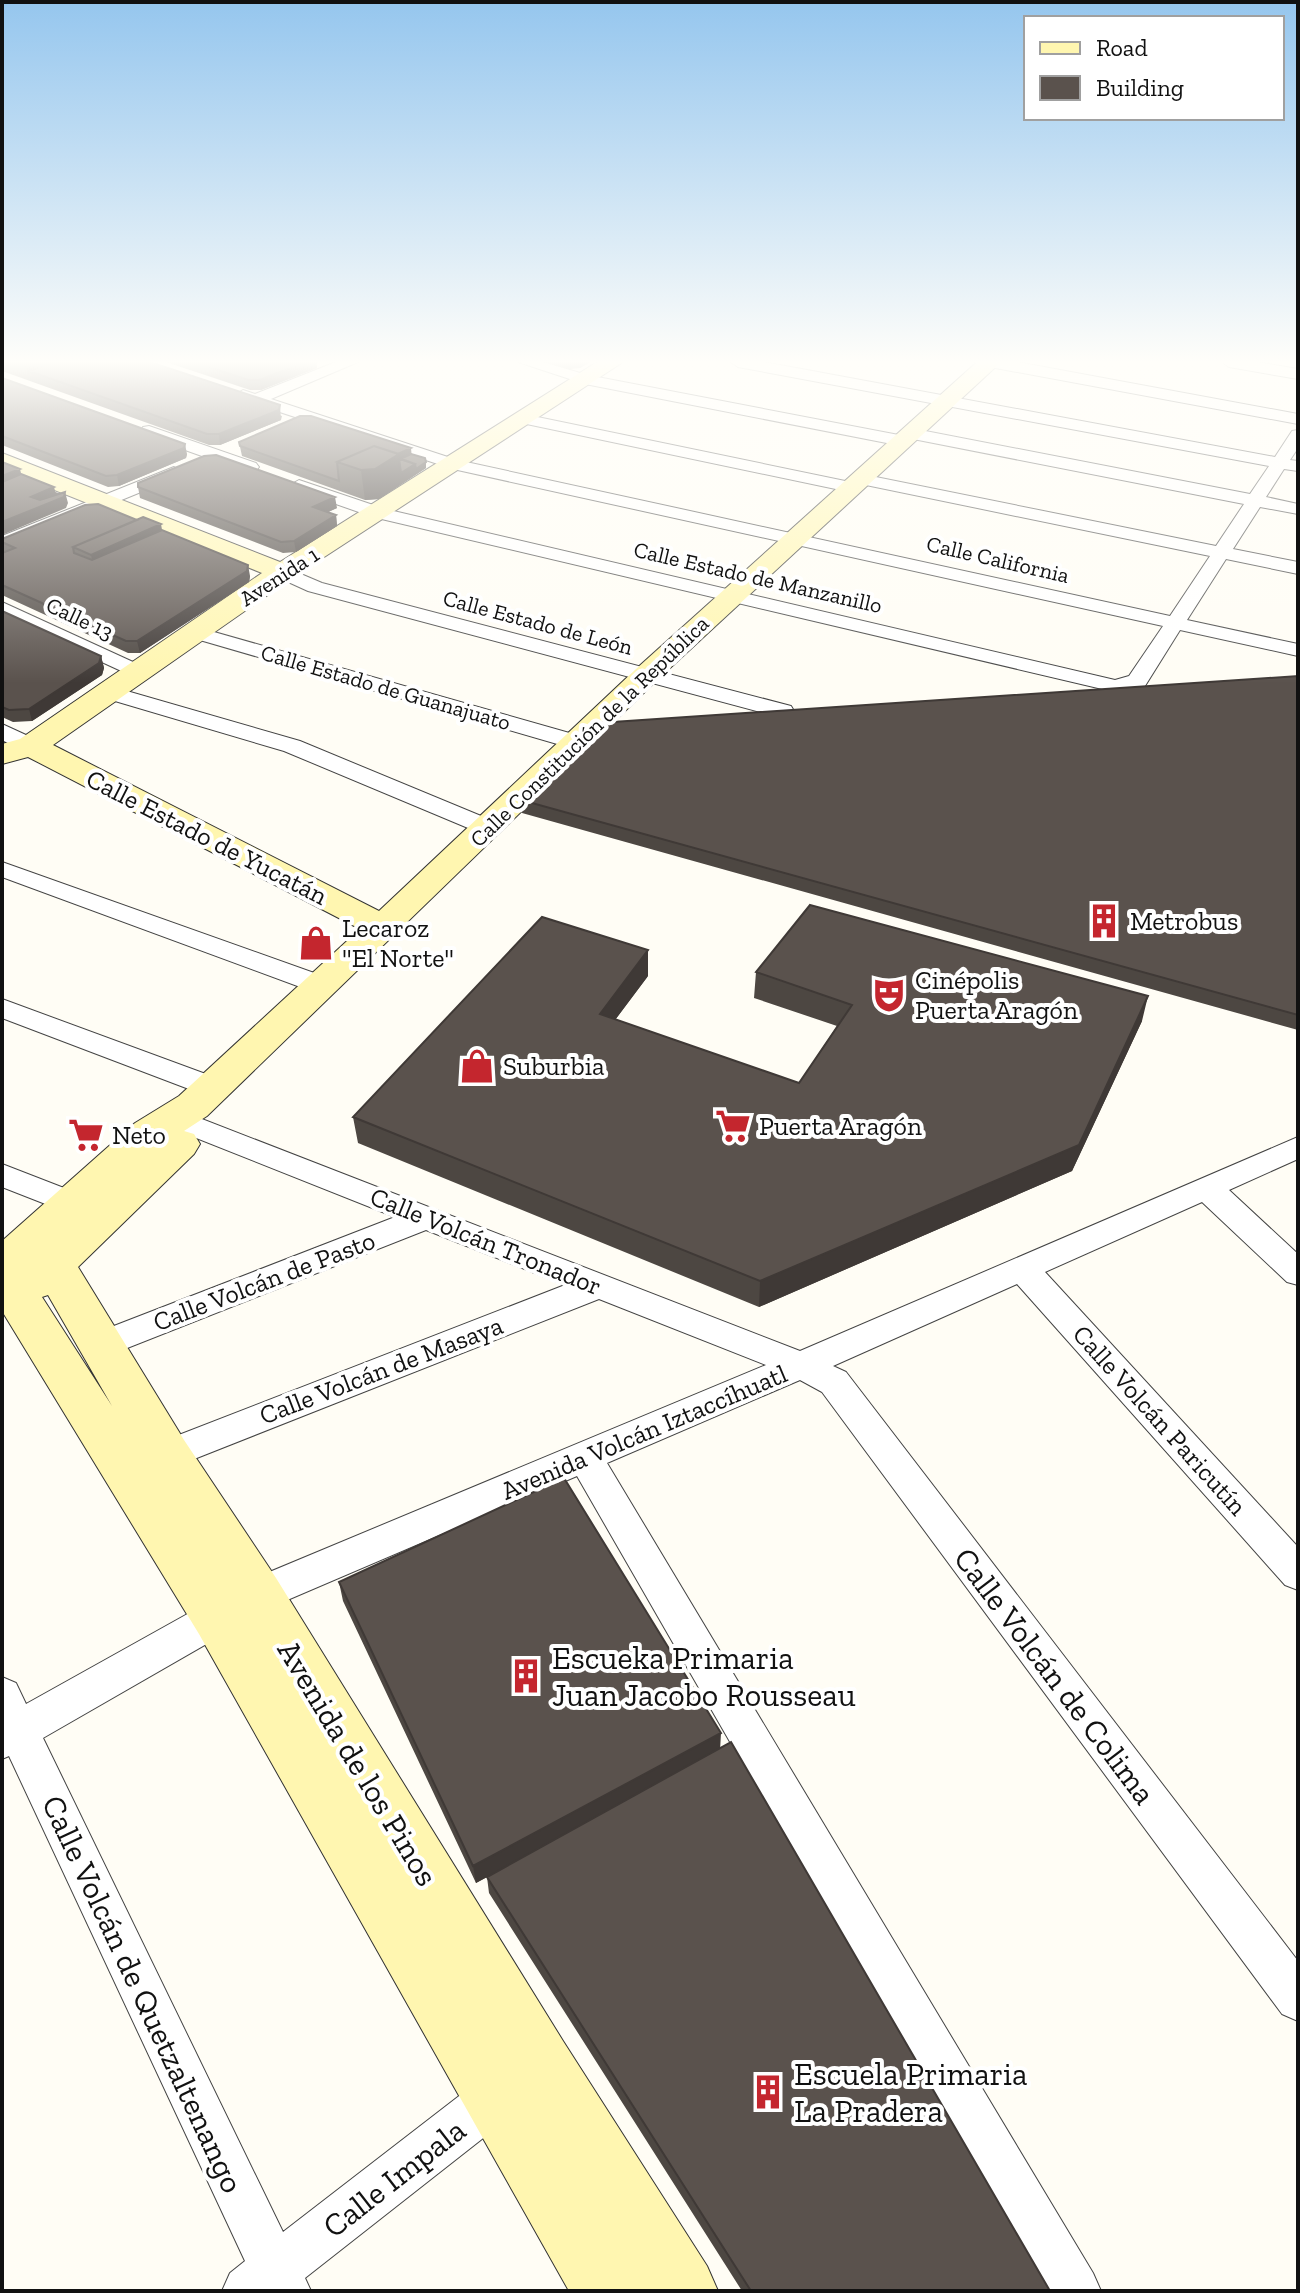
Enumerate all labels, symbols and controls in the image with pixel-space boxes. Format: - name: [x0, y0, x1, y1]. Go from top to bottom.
- legend: [1024, 16, 1284, 120]
- text: Road: [1096, 33, 1148, 62]
- text: Building: [1096, 73, 1184, 102]
- street label: Calle California: [924, 530, 1072, 589]
- street label: Calle Estado de Manzanillo: [631, 536, 885, 619]
- street label: Avenida 1: [234, 540, 325, 612]
- street label: Calle Estado de León: [440, 584, 636, 661]
- street label: Calle 13: [42, 591, 118, 646]
- street label: Calle Constitución de la República: [464, 610, 715, 853]
- street label: Calle Estado de Guanajuato: [258, 639, 514, 736]
- street label: Calle Estado de Yucatán: [81, 762, 333, 912]
- building icon: Metrobus: [1085, 902, 1123, 940]
- place label: Metrobus: [1130, 905, 1238, 937]
- place label: Lecaroz "El Norte": [342, 912, 454, 974]
- shop icon: Lecaroz "El Norte": [297, 924, 335, 962]
- place label: Cinépolis Puerta Aragón: [915, 964, 1078, 1026]
- theatre icon: Cinépolis Puerta Aragón: [870, 976, 908, 1014]
- shop icon: Suburbia: [458, 1047, 496, 1085]
- place label: Suburbia: [503, 1050, 605, 1082]
- supermarket icon: Puerta Aragón: [714, 1107, 752, 1145]
- place label: Puerta Aragón: [759, 1110, 922, 1142]
- supermarket icon: Neto: [67, 1116, 105, 1154]
- place label: Neto: [112, 1119, 166, 1151]
- street label: Calle Volcán Tronador: [366, 1180, 606, 1302]
- street label: Calle Volcán de Pasto: [148, 1224, 380, 1338]
- street label: Calle Volcán de Masaya: [255, 1309, 508, 1431]
- street label: Calle Volcán Paricutín: [1066, 1318, 1254, 1522]
- street label: Avenida Volcán Iztaccíhuatl: [496, 1357, 792, 1507]
- street label: Calle Volcán de Colima: [946, 1540, 1164, 1812]
- street label: Avenida de los Pinos: [270, 1633, 446, 1893]
- place label: Escueka Primaria Juan Jacobo Rousseau: [552, 1639, 856, 1714]
- building icon: Escueka Primaria Juan Jacobo Rousseau: [507, 1657, 545, 1695]
- street label: Calle Volcán de Quetzaltenango: [34, 1789, 252, 2199]
- place label: Escuela Primaria La Pradera: [794, 2055, 1028, 2130]
- building icon: Escuela Primaria La Pradera: [749, 2073, 787, 2111]
- street label: Calle Impala: [315, 2111, 473, 2245]

